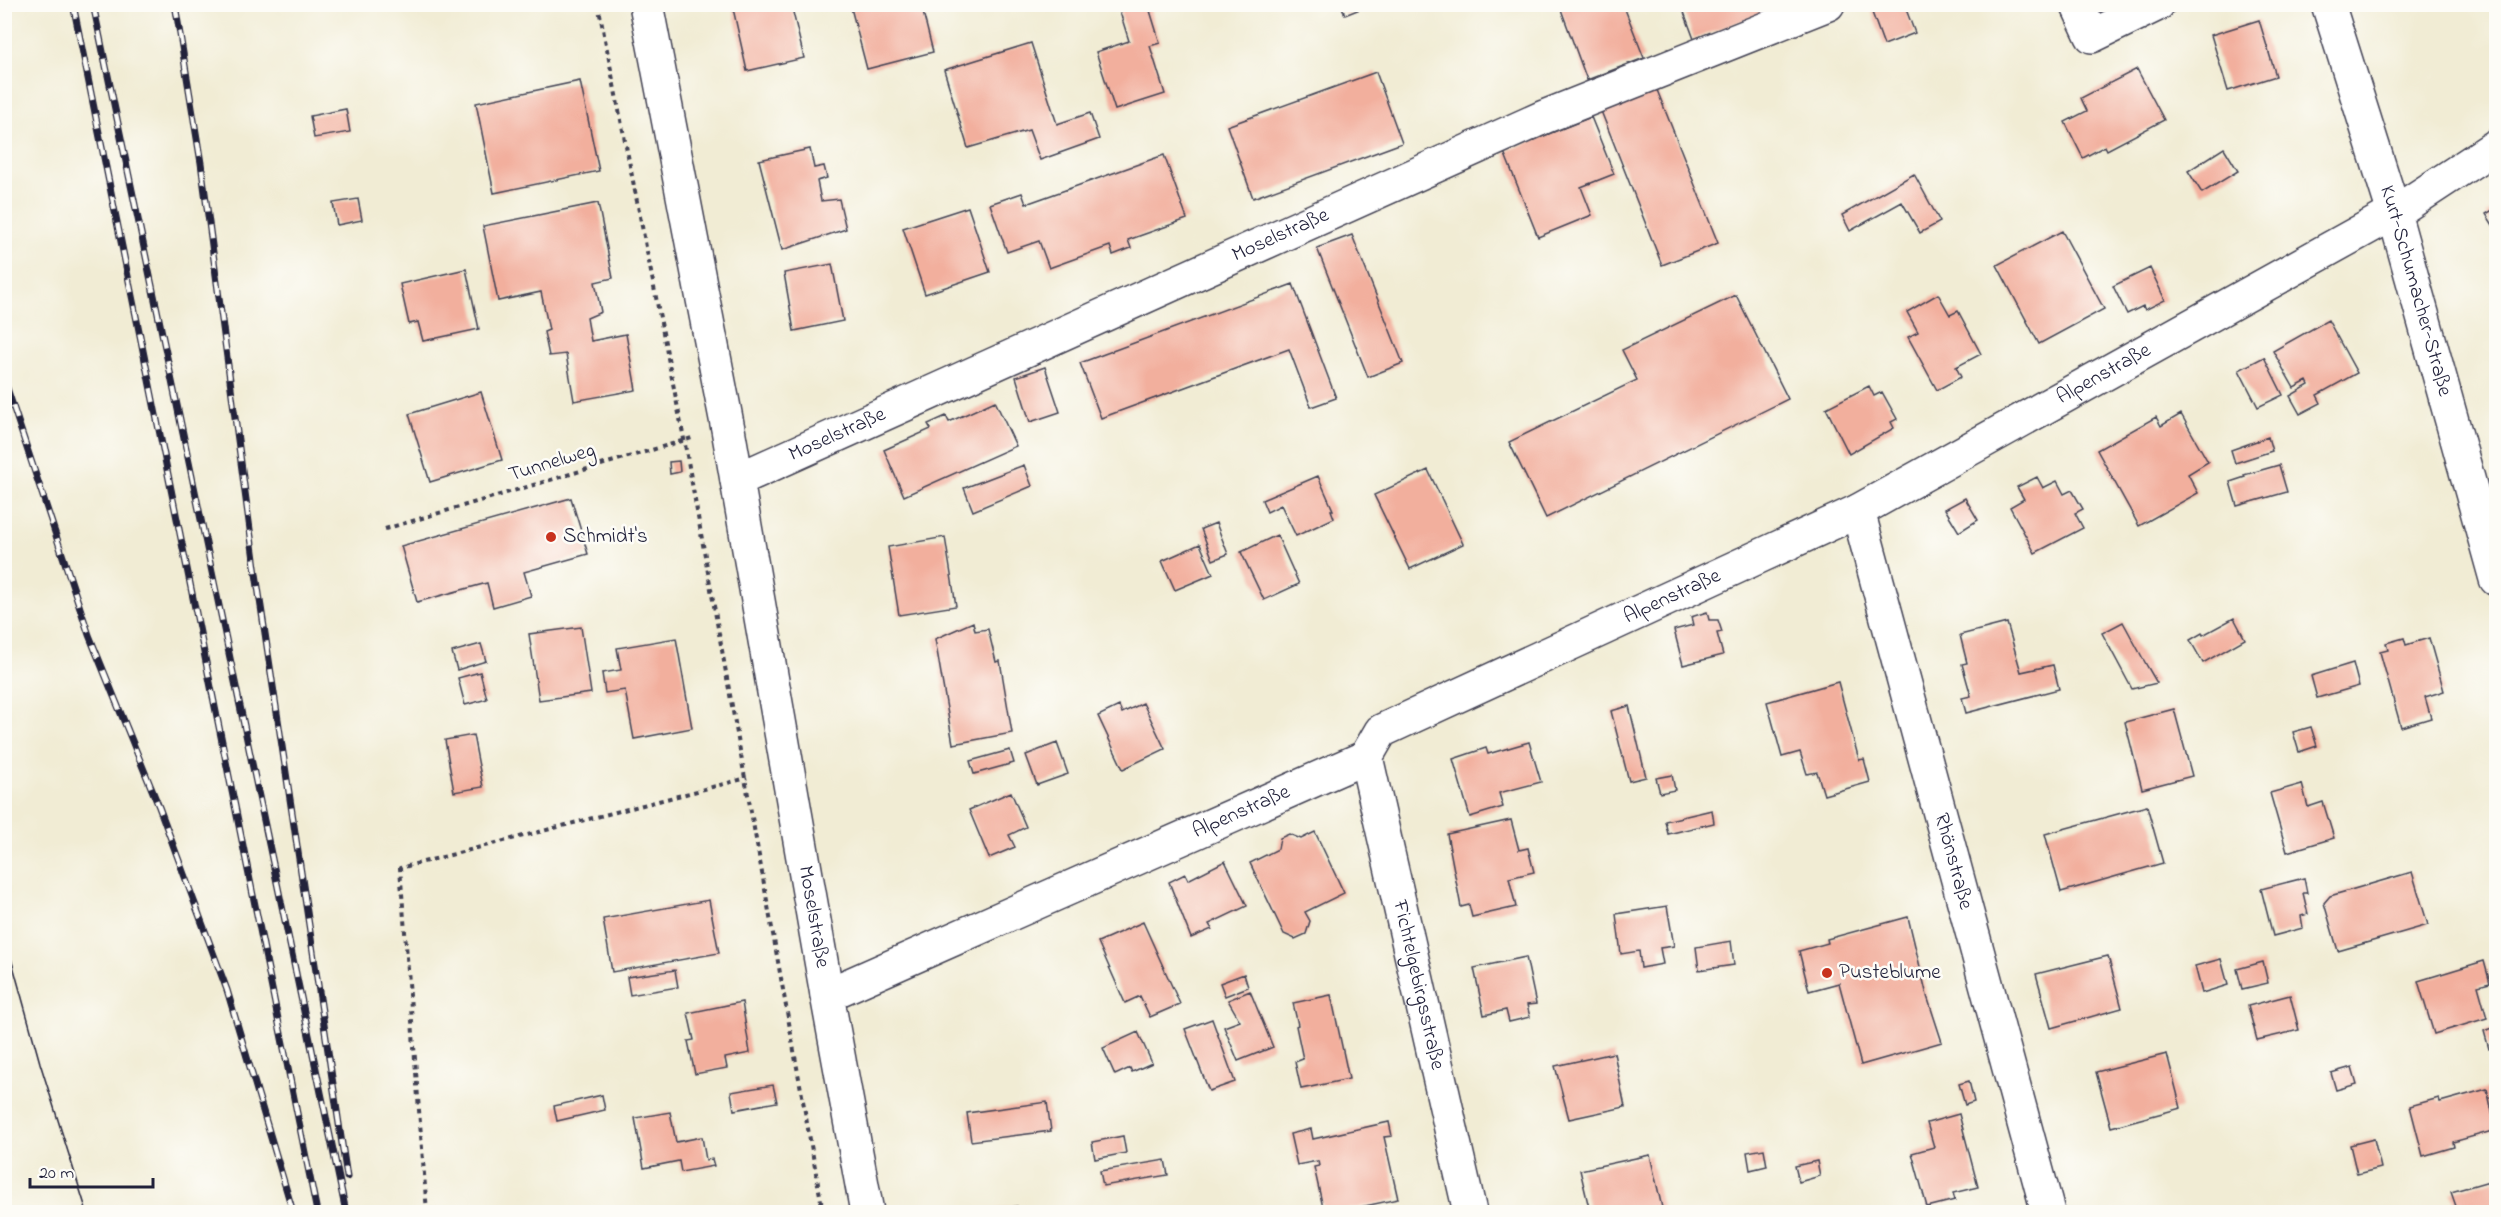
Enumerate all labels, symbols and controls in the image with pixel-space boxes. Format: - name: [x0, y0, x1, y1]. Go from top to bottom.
- street label: Kurt-Schumacher-Straße: [2371, 182, 2460, 400]
- street label: Moselstraße: [1227, 200, 1334, 270]
- street label: Alpenstraße: [2051, 336, 2157, 413]
- street label: Moselstraße: [784, 400, 891, 470]
- street label: Tunnelweg: [505, 436, 600, 492]
- place label: Schmidt's: [563, 522, 648, 552]
- marker: Schmidt's: [544, 530, 558, 544]
- street label: Alpenstraße: [1619, 561, 1726, 632]
- street label: Alpenstraße: [1188, 777, 1295, 847]
- street label: Rhönstraße: [1926, 810, 1981, 914]
- street label: Moselstraße: [790, 863, 837, 971]
- street label: Fichtelgebirgsstraße: [1384, 896, 1452, 1073]
- place label: Pusteblume: [1839, 958, 1941, 988]
- marker: Pusteblume: [1820, 966, 1834, 980]
- scale bar: [30, 1151, 153, 1189]
- text: 20 m: [39, 1161, 74, 1187]

